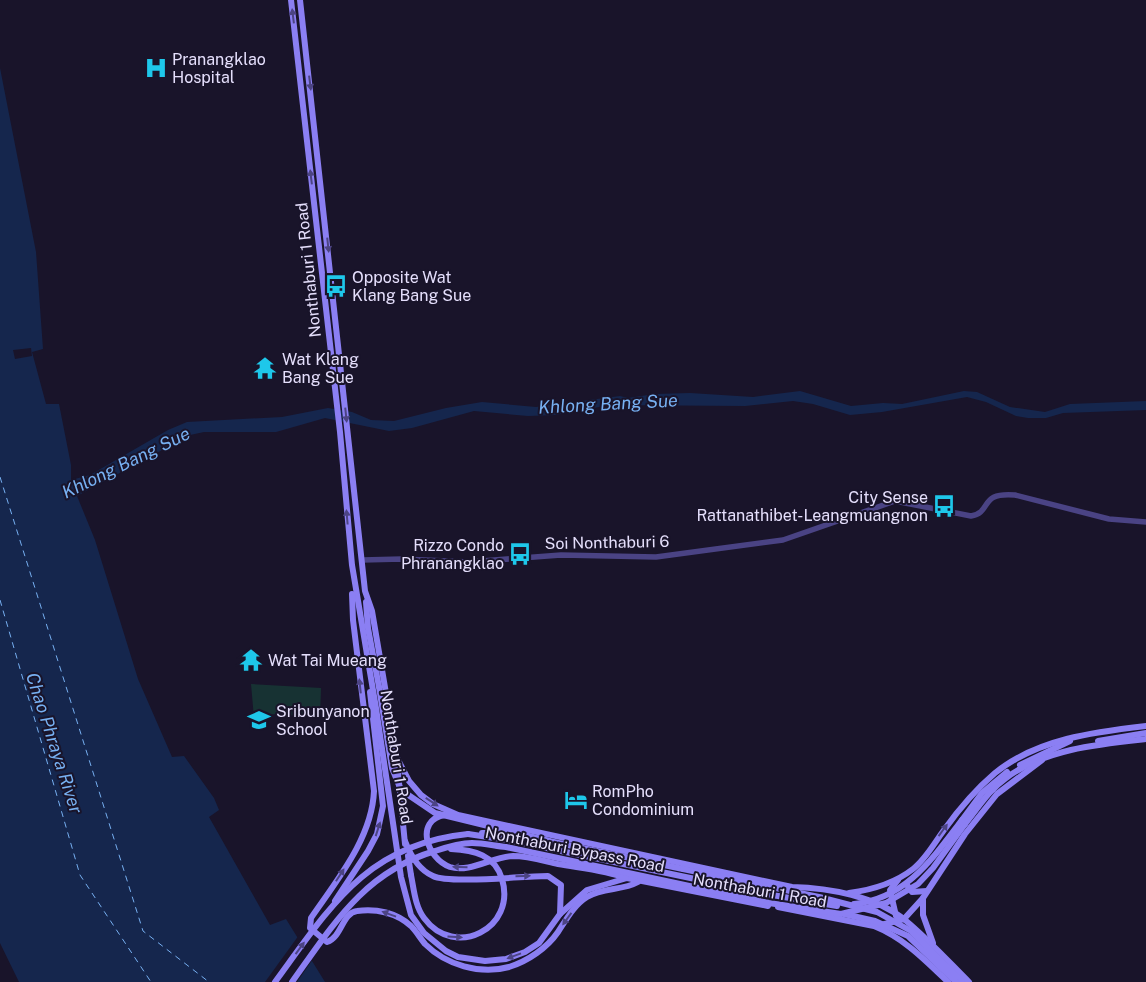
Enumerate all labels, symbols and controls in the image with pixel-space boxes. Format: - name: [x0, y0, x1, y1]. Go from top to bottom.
- one-way arrow: [289, 7, 297, 23]
- place label: Pranangklao Hospital: [172, 50, 266, 87]
- hospital icon: Pranangklao Hospital: [143, 55, 169, 81]
- one-way arrow: [306, 75, 314, 91]
- one-way arrow: [307, 169, 315, 185]
- street label: Nonthaburi 1 Road: [292, 202, 325, 338]
- one-way arrow: [324, 237, 332, 253]
- place label: Opposite Wat Klang Bang Sue: [352, 268, 471, 305]
- bus stop icon: Opposite Wat Klang Bang Sue: [323, 273, 349, 299]
- place label: Wat Klang Bang Sue: [282, 350, 359, 387]
- temple icon: Wat Klang Bang Sue: [252, 355, 278, 381]
- water label: Khlong Bang Sue: [538, 389, 679, 418]
- one-way arrow: [342, 407, 350, 423]
- water label: Khlong Bang Sue: [58, 422, 193, 503]
- place label: City Sense Rattanathibet-Leangmuangnon: [696, 488, 928, 525]
- bus stop icon: City Sense Rattanathibet-Leangmuangnon: [931, 493, 957, 519]
- one-way arrow: [343, 508, 351, 524]
- street label: Soi Nonthaburi 6: [544, 532, 670, 553]
- place label: Rizzo Condo Phranangklao: [401, 536, 504, 573]
- bus stop icon: Rizzo Condo Phranangklao: [507, 541, 533, 567]
- temple icon: Wat Tai Mueang: [238, 647, 264, 673]
- place label: Wat Tai Mueang: [268, 651, 387, 670]
- water label: Chao Phraya River: [22, 670, 87, 816]
- one-way arrow: [356, 678, 364, 694]
- street label: Nonthaburi 1 Road: [377, 689, 416, 825]
- place label: Sribunyanon School: [276, 702, 370, 739]
- school or university icon: Sribunyanon School: [246, 707, 272, 733]
- place label: RomPho Condominium: [592, 782, 694, 819]
- hotel icon: RomPho Condominium: [563, 787, 589, 813]
- one-way arrow: [425, 797, 439, 807]
- one-way arrow: [374, 821, 382, 836]
- street label: Nonthaburi Bypass Road: [484, 823, 666, 876]
- one-way arrow: [938, 824, 949, 837]
- one-way arrow: [451, 863, 467, 871]
- one-way arrow: [335, 868, 345, 881]
- street label: Nonthaburi 1 Road: [692, 869, 828, 912]
- one-way arrow: [515, 872, 531, 880]
- one-way arrow: [382, 910, 397, 917]
- one-way arrow: [562, 912, 572, 926]
- one-way arrow: [447, 933, 463, 941]
- one-way arrow: [295, 941, 305, 955]
- one-way arrow: [506, 952, 521, 960]

